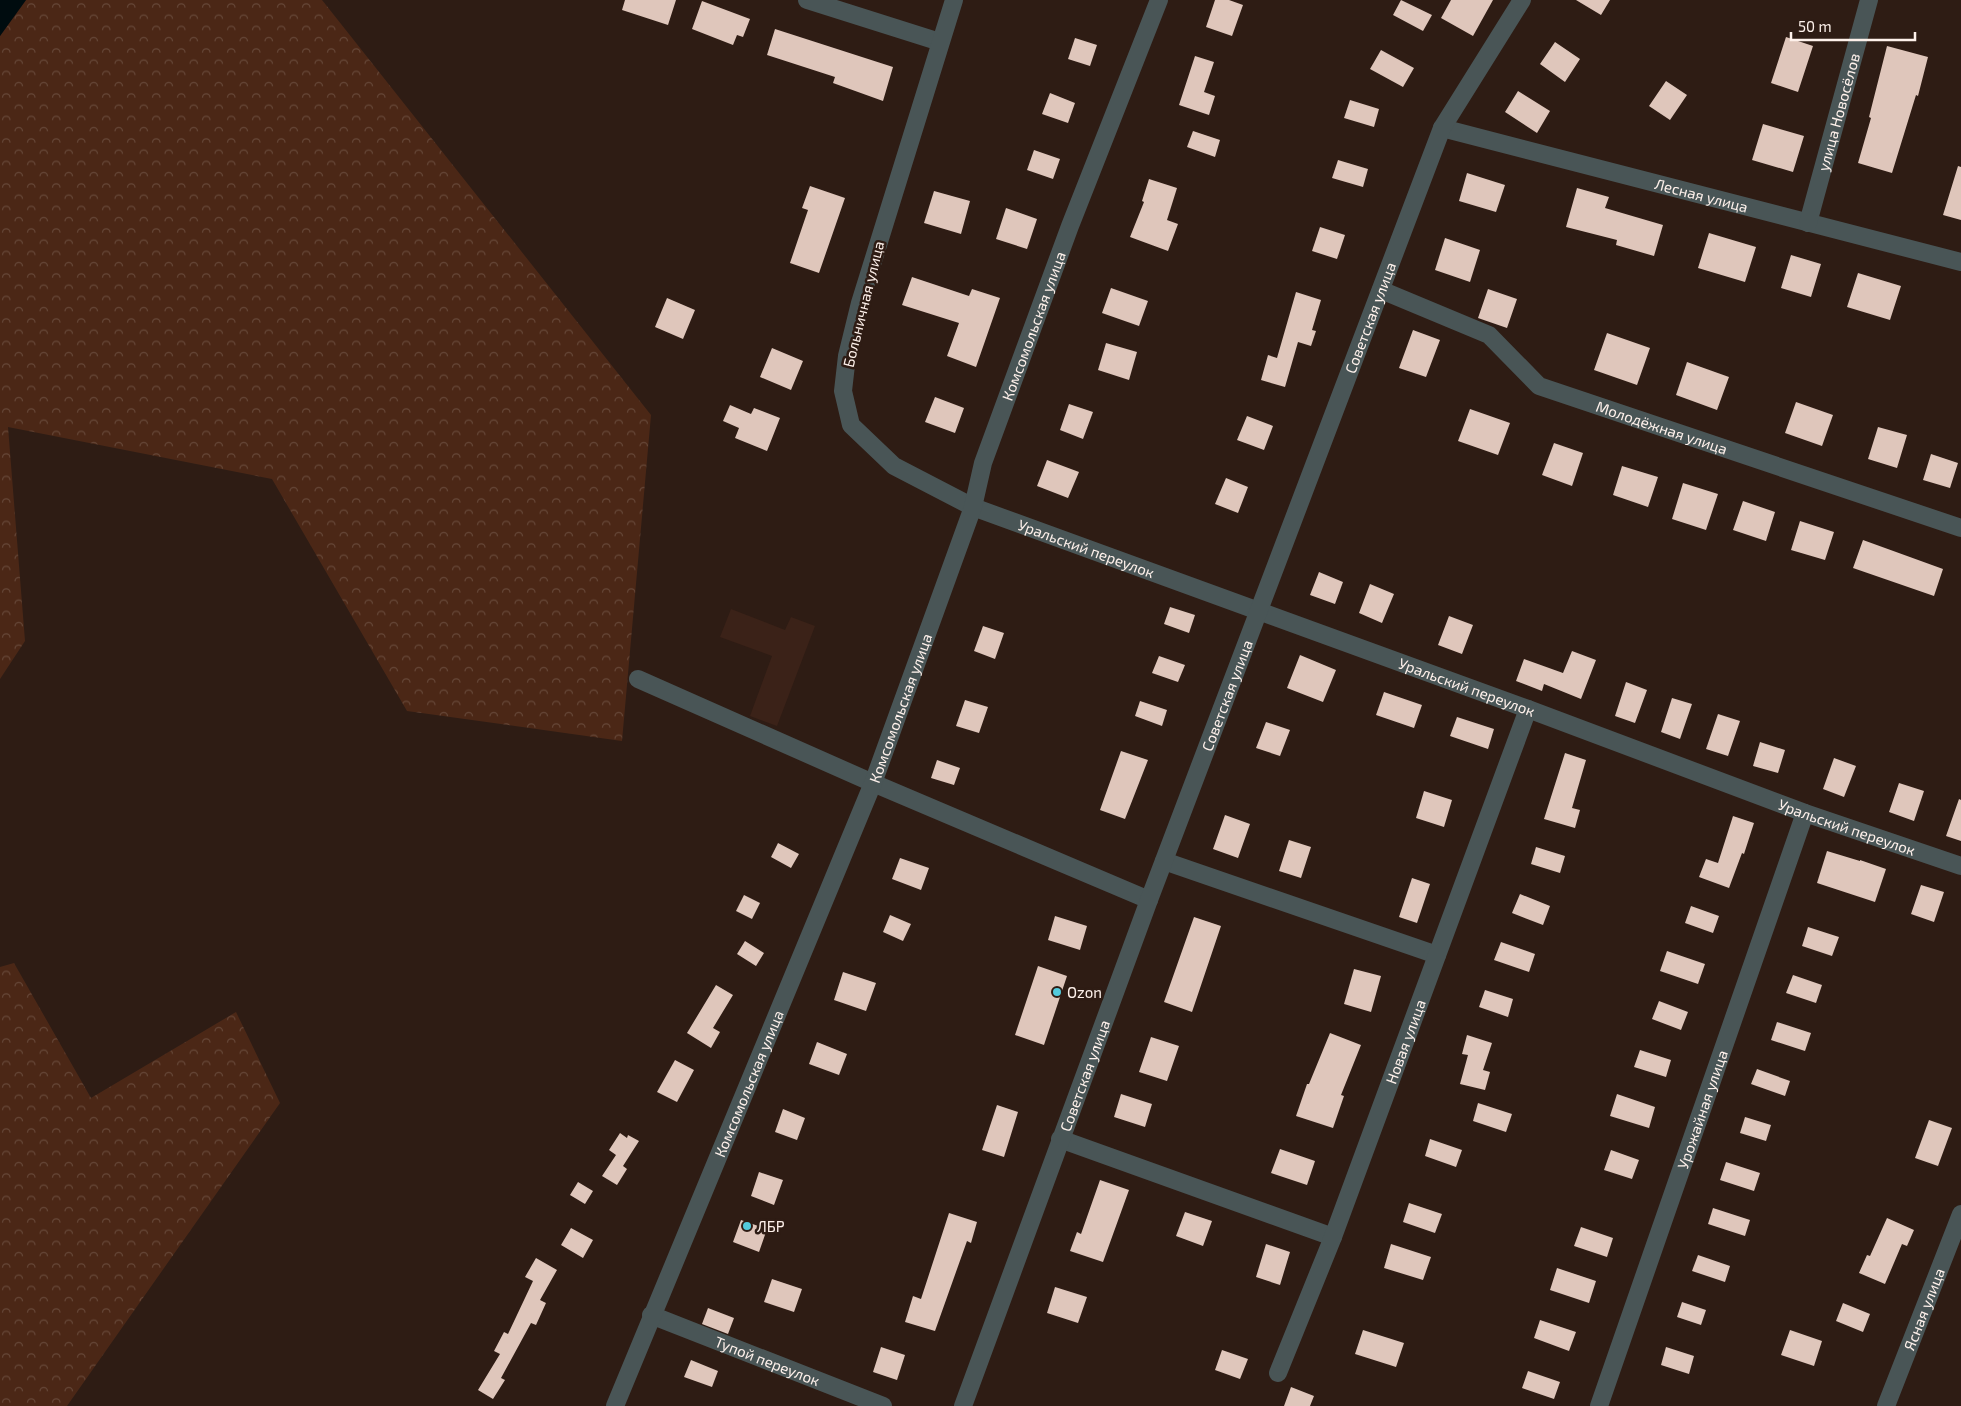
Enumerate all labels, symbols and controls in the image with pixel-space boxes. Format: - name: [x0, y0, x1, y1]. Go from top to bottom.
- scale bar: [1791, 10, 1915, 42]
- text: 50 m: [1798, 17, 1832, 35]
- street label: улица Новосёлов: [1814, 51, 1863, 173]
- street label: Лесная улица: [1653, 174, 1750, 216]
- street label: Больничная улица: [839, 239, 888, 369]
- street label: Комсомольская улица: [998, 249, 1069, 403]
- street label: Советская улица: [1341, 260, 1399, 376]
- street label: Молодёжная улица: [1594, 397, 1730, 458]
- street label: Уральский переулок: [1016, 515, 1157, 581]
- street label: Комсомольская улица: [865, 631, 935, 785]
- street label: Советская улица: [1197, 637, 1256, 753]
- street label: Уральский переулок: [1396, 654, 1538, 720]
- street label: Уральский переулок: [1776, 795, 1918, 859]
- place label: Ozon: [1067, 983, 1102, 1001]
- marker: Ozon: [1051, 986, 1063, 998]
- street label: Новая улица: [1381, 997, 1429, 1086]
- street label: Комсомольская улица: [710, 1007, 787, 1160]
- street label: Советская улица: [1056, 1017, 1113, 1134]
- street label: Урожайная улица: [1673, 1048, 1731, 1171]
- place label: ЛБР: [757, 1217, 785, 1235]
- marker: ЛБР: [741, 1220, 753, 1232]
- street label: Ясная улица: [1900, 1265, 1948, 1353]
- street label: Тупой переулок: [712, 1332, 822, 1389]

